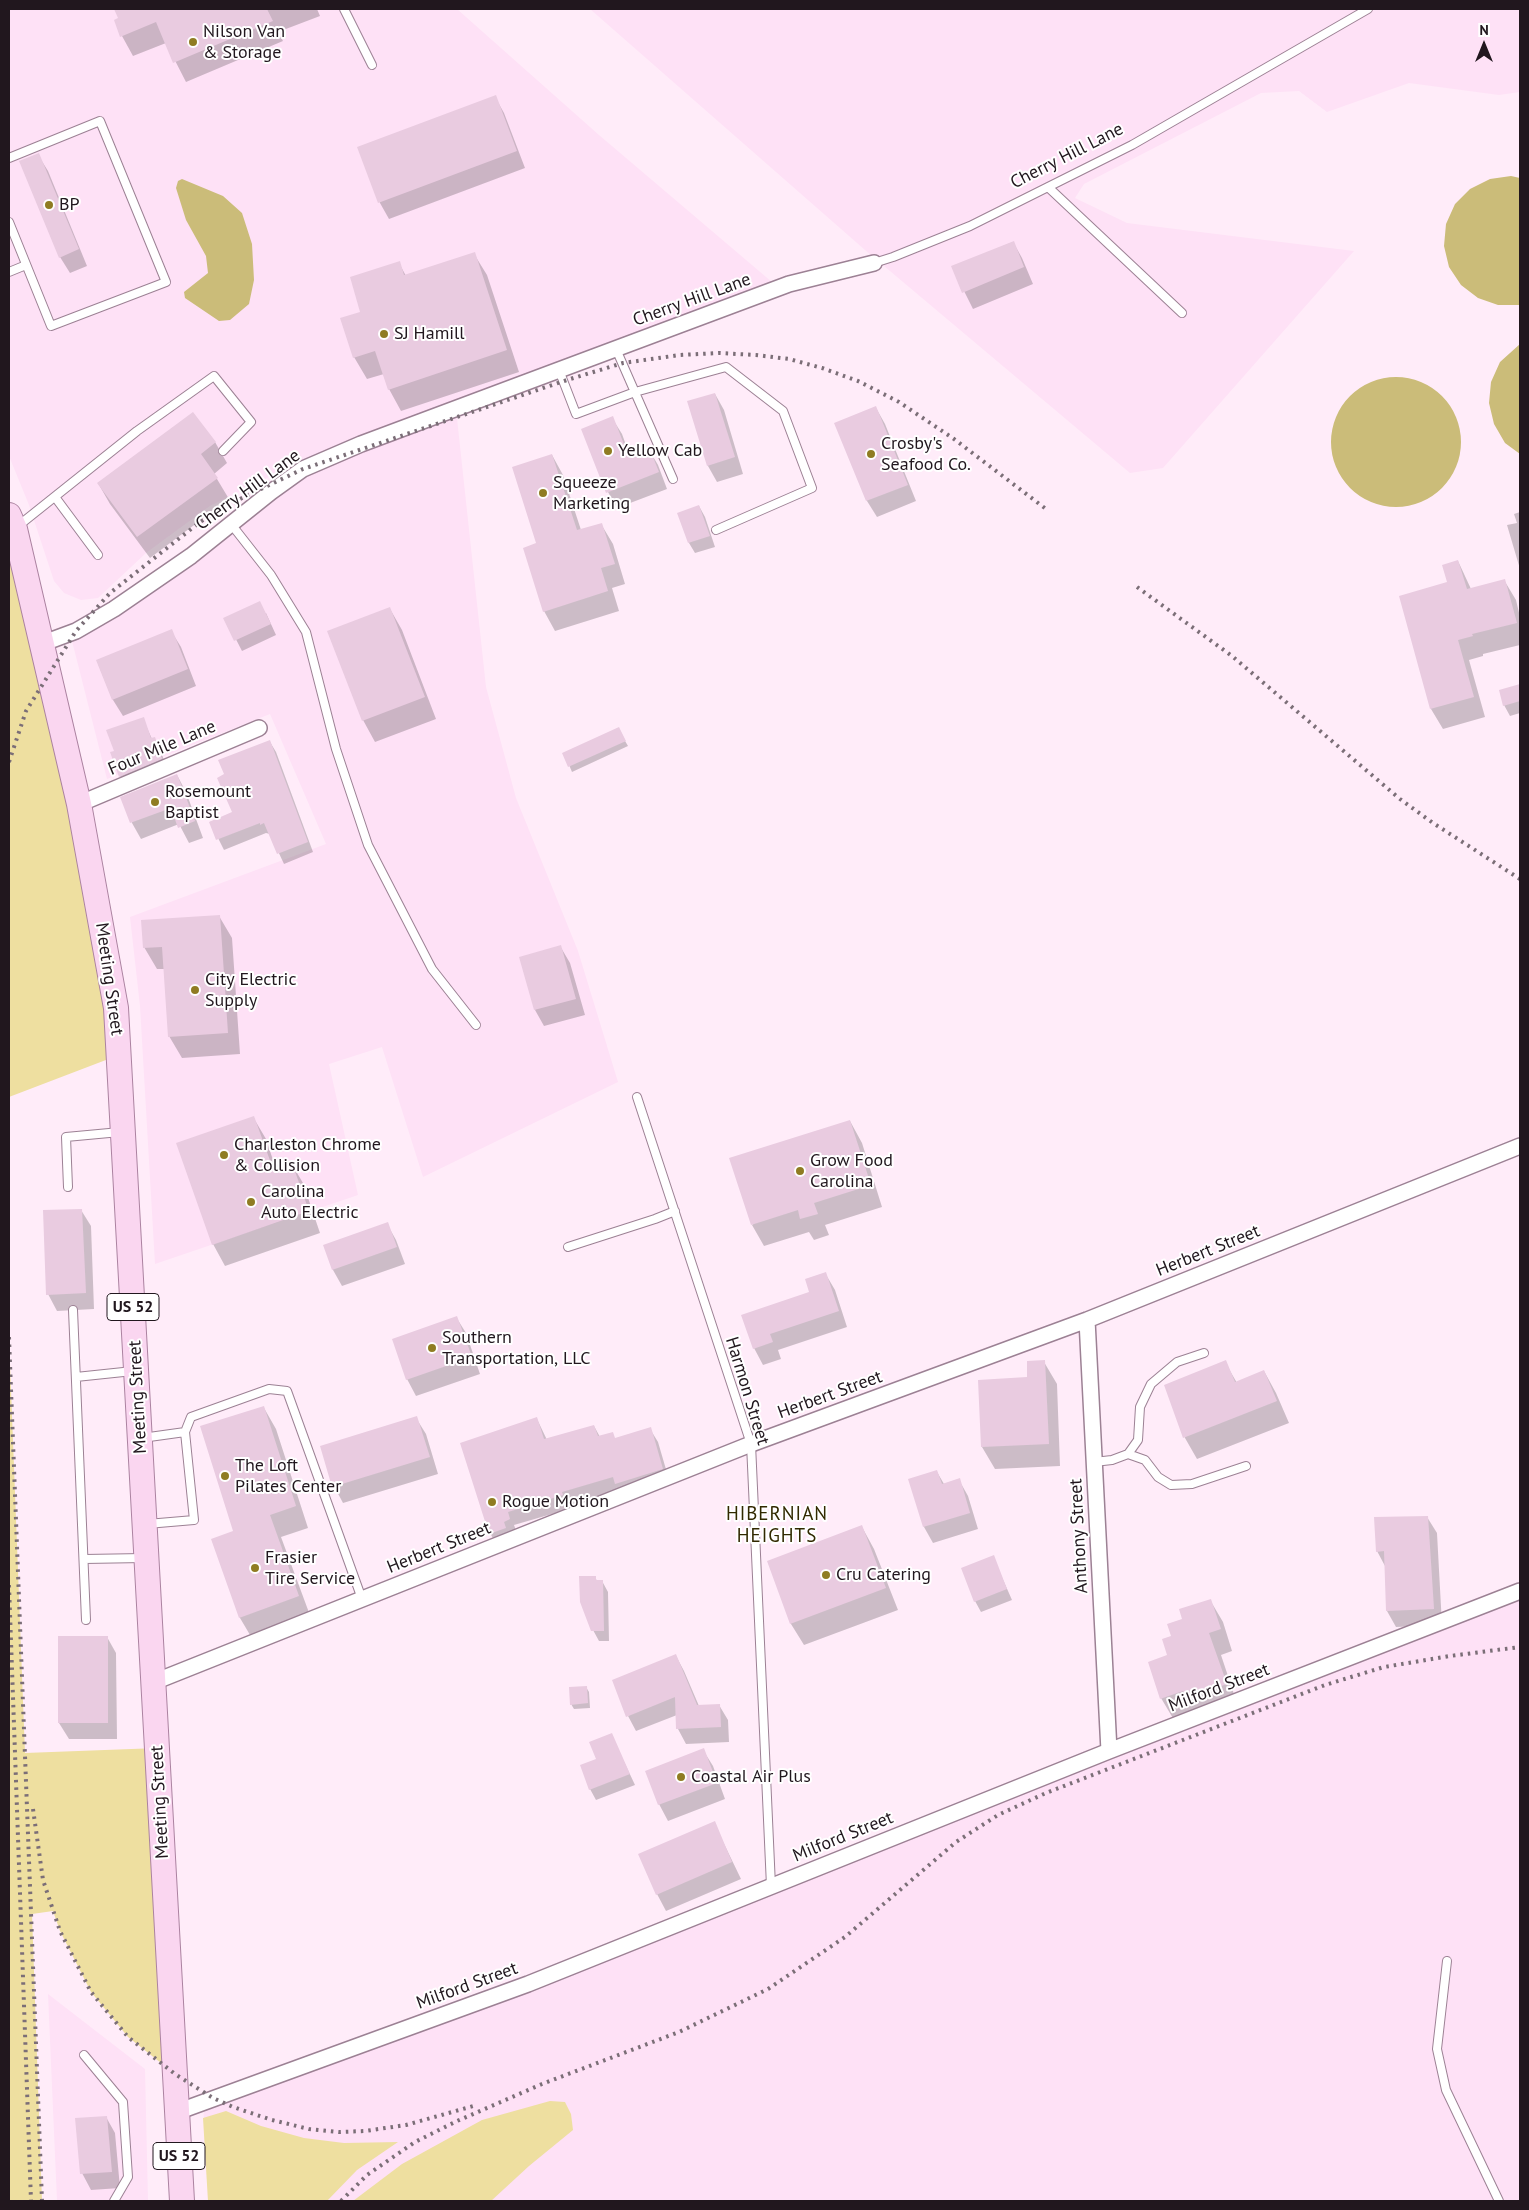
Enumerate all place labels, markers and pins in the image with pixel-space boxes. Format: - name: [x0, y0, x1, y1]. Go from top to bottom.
- place label: Nilson Van & Storage: [203, 21, 285, 64]
- marker: Nilson Van & Storage: [187, 36, 199, 48]
- place label: BP: [59, 194, 80, 216]
- marker: BP: [43, 199, 55, 211]
- place label: SJ Hamill: [394, 323, 465, 345]
- marker: SJ Hamill: [378, 328, 390, 340]
- place label: Crosby's Seafood Co.: [881, 433, 971, 476]
- place label: Yellow Cab: [618, 440, 702, 462]
- marker: Yellow Cab: [602, 445, 614, 457]
- marker: Crosby's Seafood Co.: [865, 448, 877, 460]
- place label: Squeeze Marketing: [553, 472, 630, 514]
- marker: Squeeze Marketing: [537, 487, 549, 499]
- place label: Rosemount Baptist: [165, 781, 251, 824]
- marker: Rosemount Baptist: [149, 796, 161, 808]
- place label: City Electric Supply: [205, 969, 297, 1012]
- marker: City Electric Supply: [189, 984, 201, 996]
- place label: Charleston Chrome & Collision: [234, 1134, 381, 1176]
- marker: Charleston Chrome & Collision: [218, 1149, 230, 1161]
- place label: Grow Food Carolina: [810, 1150, 893, 1192]
- marker: Grow Food Carolina: [794, 1165, 806, 1177]
- place label: Carolina Auto Electric: [261, 1181, 359, 1224]
- marker: Carolina Auto Electric: [245, 1196, 257, 1208]
- place label: Southern Transportation, LLC: [442, 1327, 591, 1370]
- marker: Southern Transportation, LLC: [426, 1342, 438, 1354]
- place label: The Loft Pilates Center: [235, 1455, 341, 1498]
- marker: The Loft Pilates Center: [219, 1470, 231, 1482]
- place label: Rogue Motion: [502, 1491, 609, 1513]
- marker: Rogue Motion: [486, 1496, 498, 1508]
- place label: Frasier Tire Service: [265, 1547, 355, 1590]
- marker: Frasier Tire Service: [249, 1562, 261, 1574]
- place label: Cru Catering: [836, 1564, 931, 1586]
- marker: Cru Catering: [820, 1569, 832, 1581]
- place label: Coastal Air Plus: [691, 1766, 811, 1788]
- marker: Coastal Air Plus: [675, 1771, 687, 1783]

